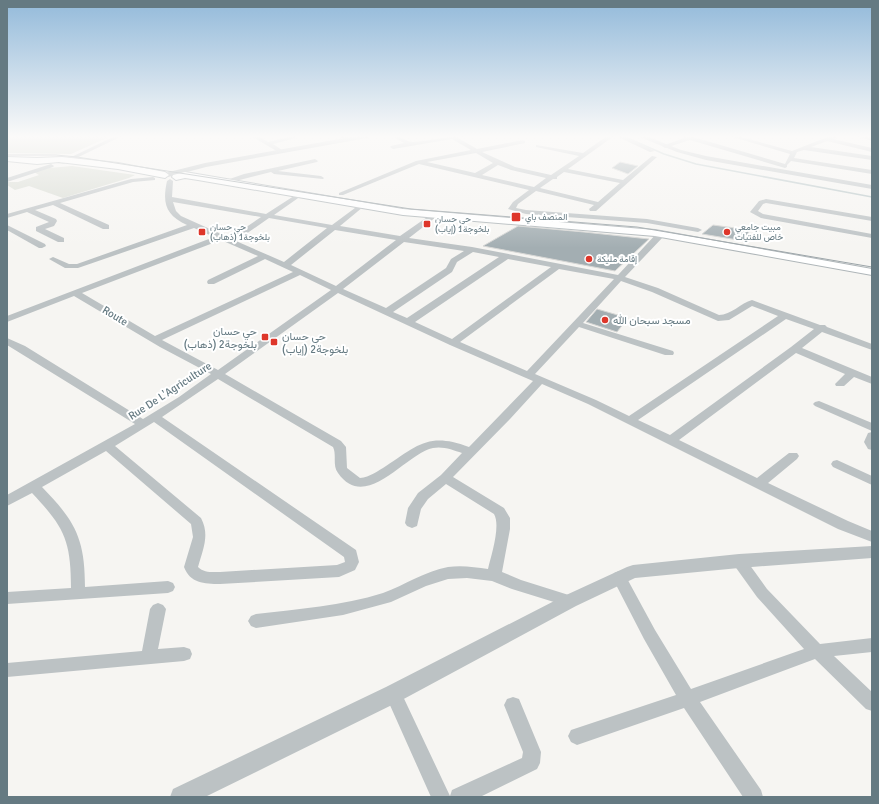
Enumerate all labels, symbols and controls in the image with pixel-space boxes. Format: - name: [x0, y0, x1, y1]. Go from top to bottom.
- marker: المنصف باي: [510, 211, 522, 223]
- place label: المنصف باي: [525, 212, 567, 224]
- place label: حي حسان بلخوجة1 (إياب): [435, 214, 490, 235]
- marker: حي حسان بلخوجة1 (إياب): [422, 219, 432, 229]
- place label: حي حسان بلخوجة1 (ذهاب): [210, 222, 270, 243]
- place label: مبيت جامعي خاص للفتيات: [735, 222, 783, 243]
- marker: حي حسان بلخوجة1 (ذهاب): [197, 227, 207, 237]
- marker: مبيت جامعي خاص للفتيات: [722, 227, 732, 237]
- marker: إقامة مليكة: [584, 254, 594, 264]
- place label: إقامة مليكة: [597, 254, 637, 265]
- street label: Route: [100, 303, 130, 329]
- place label: مسجد سبحان الله: [613, 314, 691, 327]
- marker: مسجد سبحان الله: [600, 315, 610, 325]
- place label: حي حسان بلخوجة2 (ذهاب): [184, 325, 257, 351]
- place label: حي حسان بلخوجة2 (إياب): [282, 330, 348, 356]
- marker: حي حسان بلخوجة2 (ذهاب): [260, 332, 270, 342]
- marker: حي حسان بلخوجة2 (إياب): [269, 337, 279, 347]
- street label: Rue De L'Agriculture: [126, 359, 214, 423]

